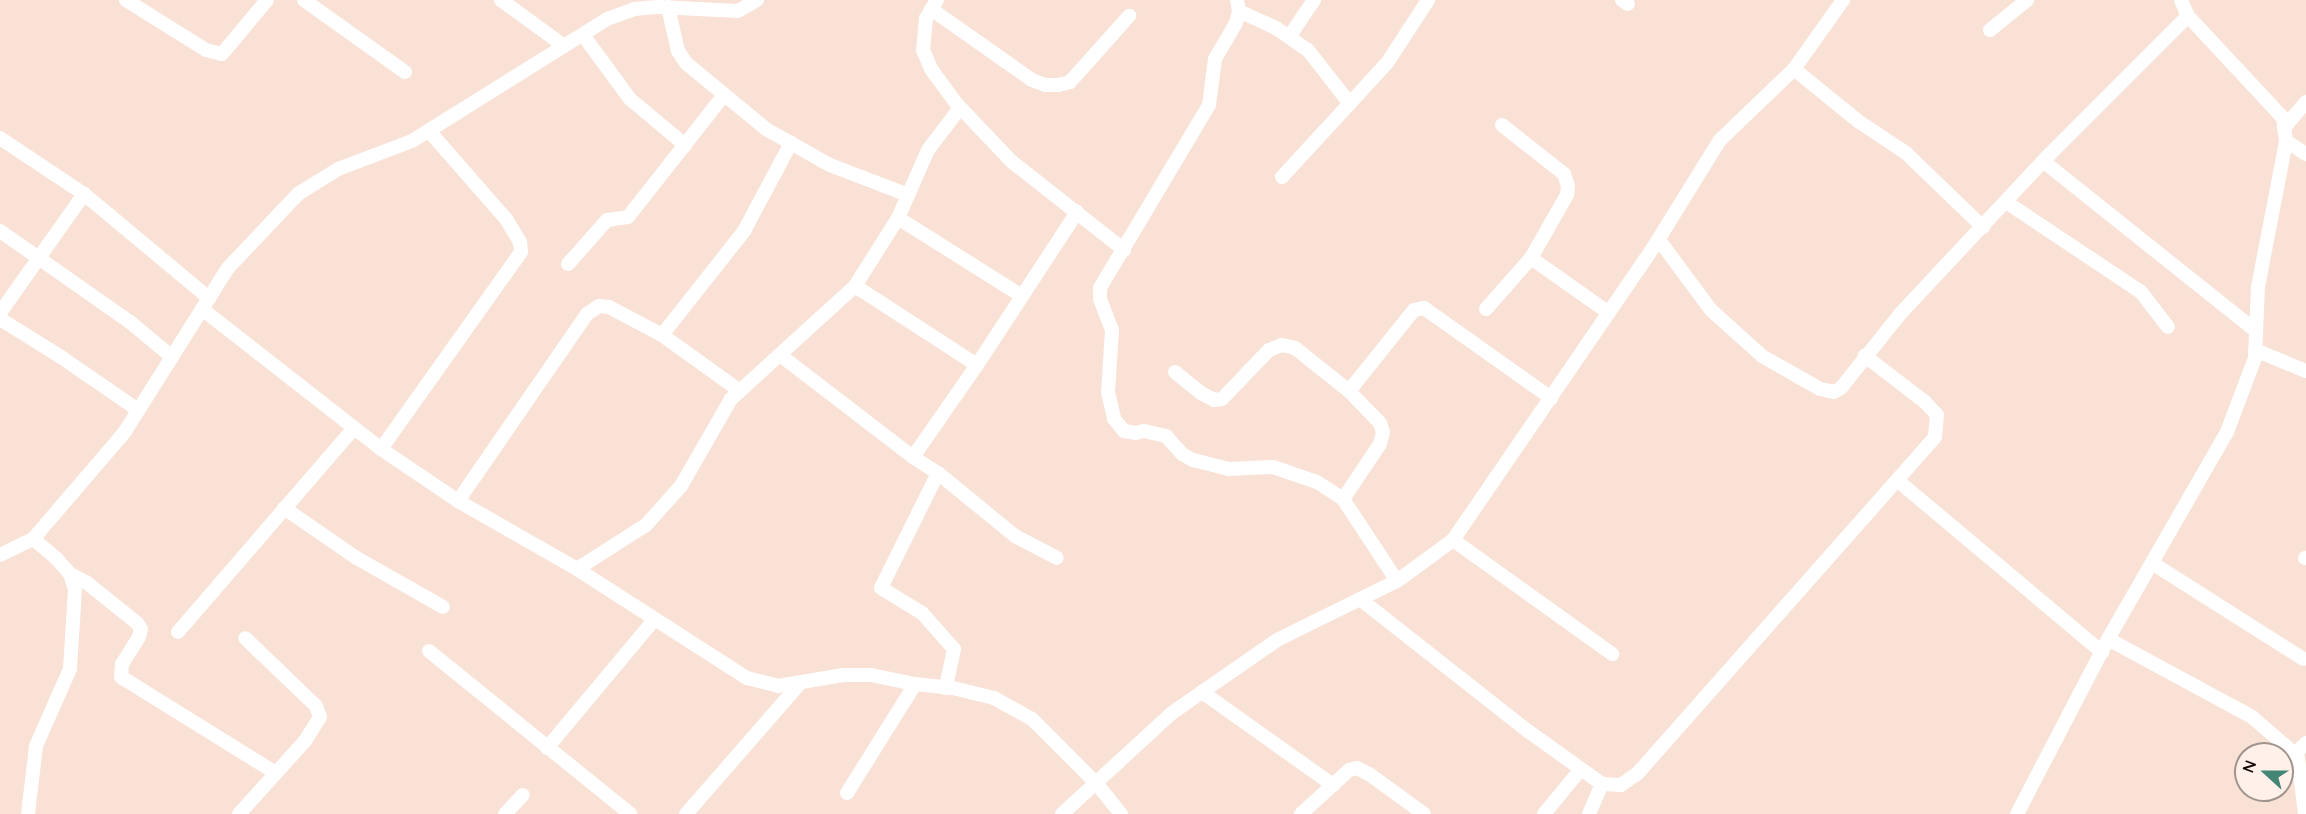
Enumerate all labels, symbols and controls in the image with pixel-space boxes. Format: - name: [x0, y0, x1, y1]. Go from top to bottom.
- north arrow: [2234, 742, 2294, 802]
- text: N: [2238, 757, 2261, 775]

